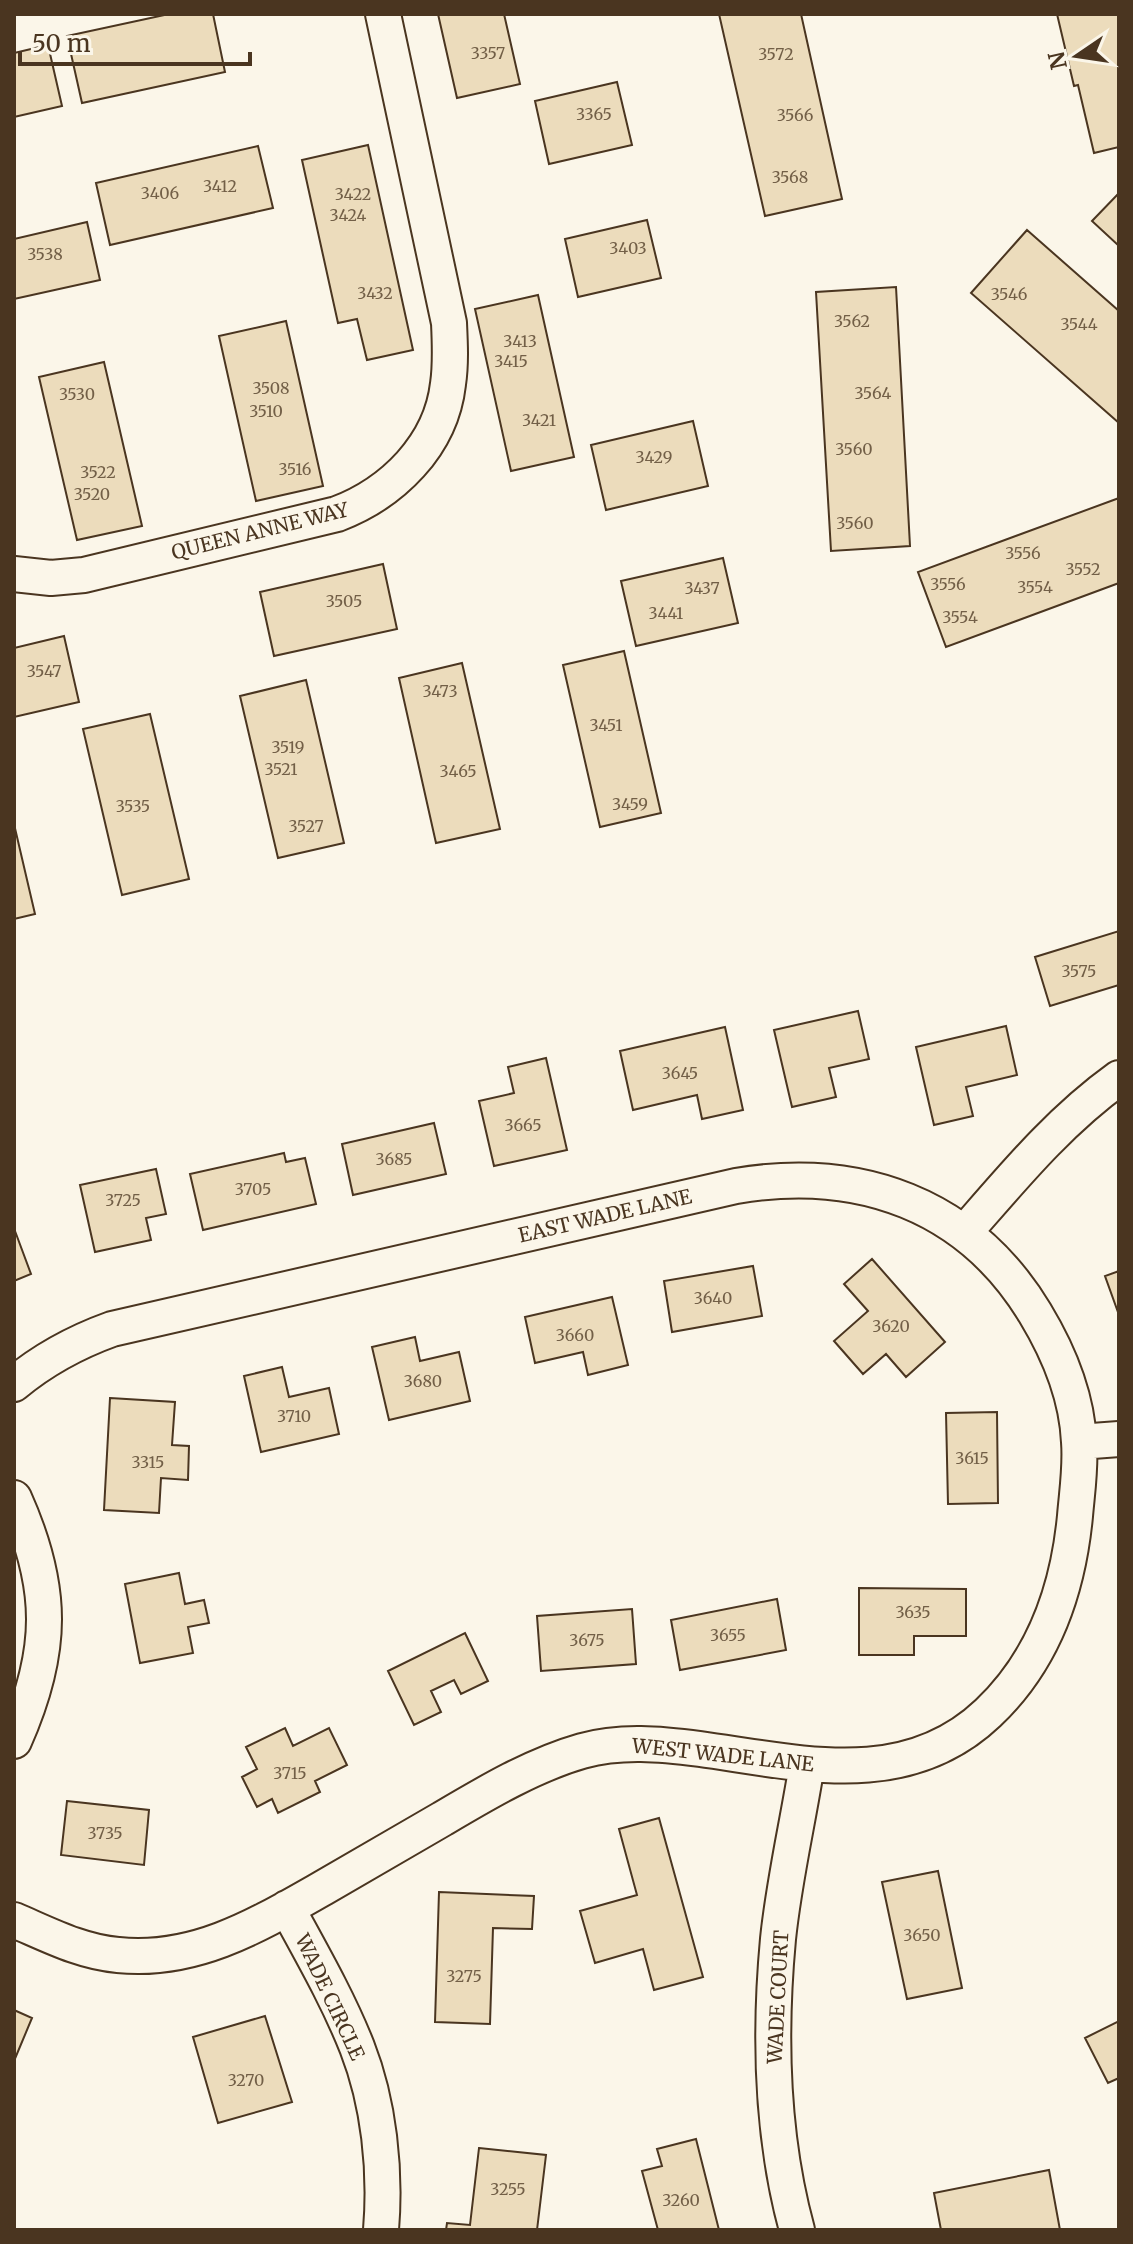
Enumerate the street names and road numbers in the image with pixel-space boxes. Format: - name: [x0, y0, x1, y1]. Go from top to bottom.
- street label: QUEEN ANNE WAY: [169, 496, 352, 565]
- street label: EAST WADE LANE: [516, 1183, 694, 1248]
- street label: WEST WADE LANE: [630, 1732, 816, 1777]
- street label: WADE CIRCLE: [290, 1929, 371, 2064]
- street label: WADE COURT: [761, 1929, 793, 2065]

